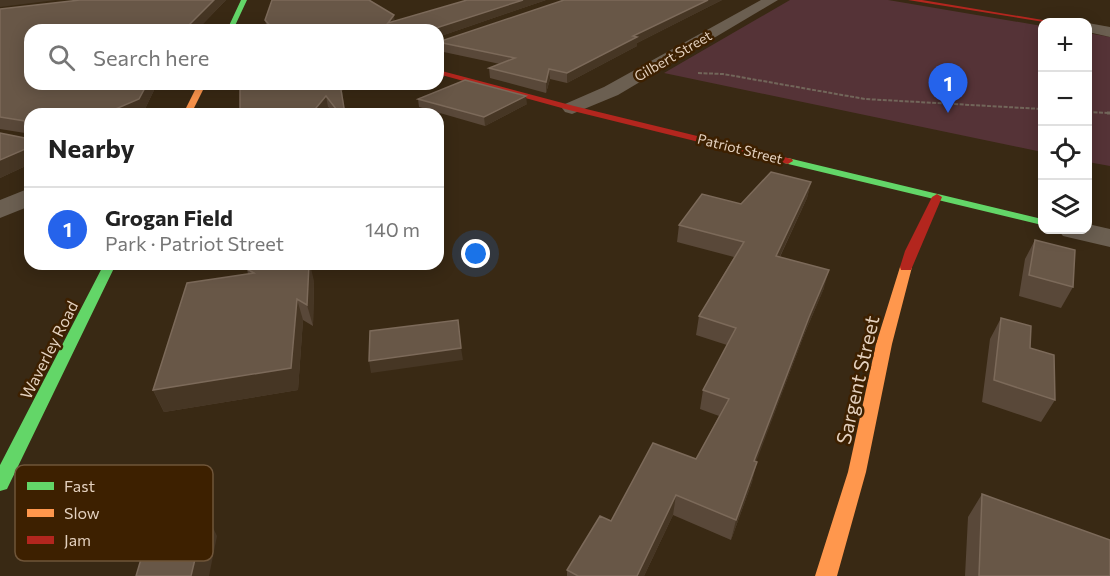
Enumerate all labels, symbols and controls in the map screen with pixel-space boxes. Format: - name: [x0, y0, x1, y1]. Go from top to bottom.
- map controls: [1038, 18, 1092, 234]
- button: +: [1038, 18, 1092, 72]
- search box: [24, 24, 444, 90]
- street label: Gilbert Street: [631, 26, 715, 85]
- icon: search: [45, 41, 78, 74]
- text: Search here: [93, 44, 209, 71]
- pin: 1: [928, 63, 968, 113]
- button: −: [1038, 72, 1092, 126]
- button: locate: [1038, 126, 1092, 180]
- street label: Patriot Street: [696, 130, 785, 167]
- text: Nearby: [48, 132, 135, 163]
- button: layers: [1038, 180, 1092, 234]
- text: Grogan Field: [105, 204, 233, 231]
- text: 1: [63, 217, 72, 241]
- text: 140 m: [365, 217, 420, 241]
- text: Park · Patriot Street: [105, 231, 284, 255]
- your location: [461, 239, 490, 268]
- street label: Waverley Road: [16, 298, 81, 402]
- street label: Sargent Street: [831, 313, 883, 446]
- legend: [15, 465, 213, 561]
- text: Fast: [64, 476, 95, 495]
- text: Slow: [64, 503, 100, 522]
- text: Jam: [64, 530, 91, 549]

